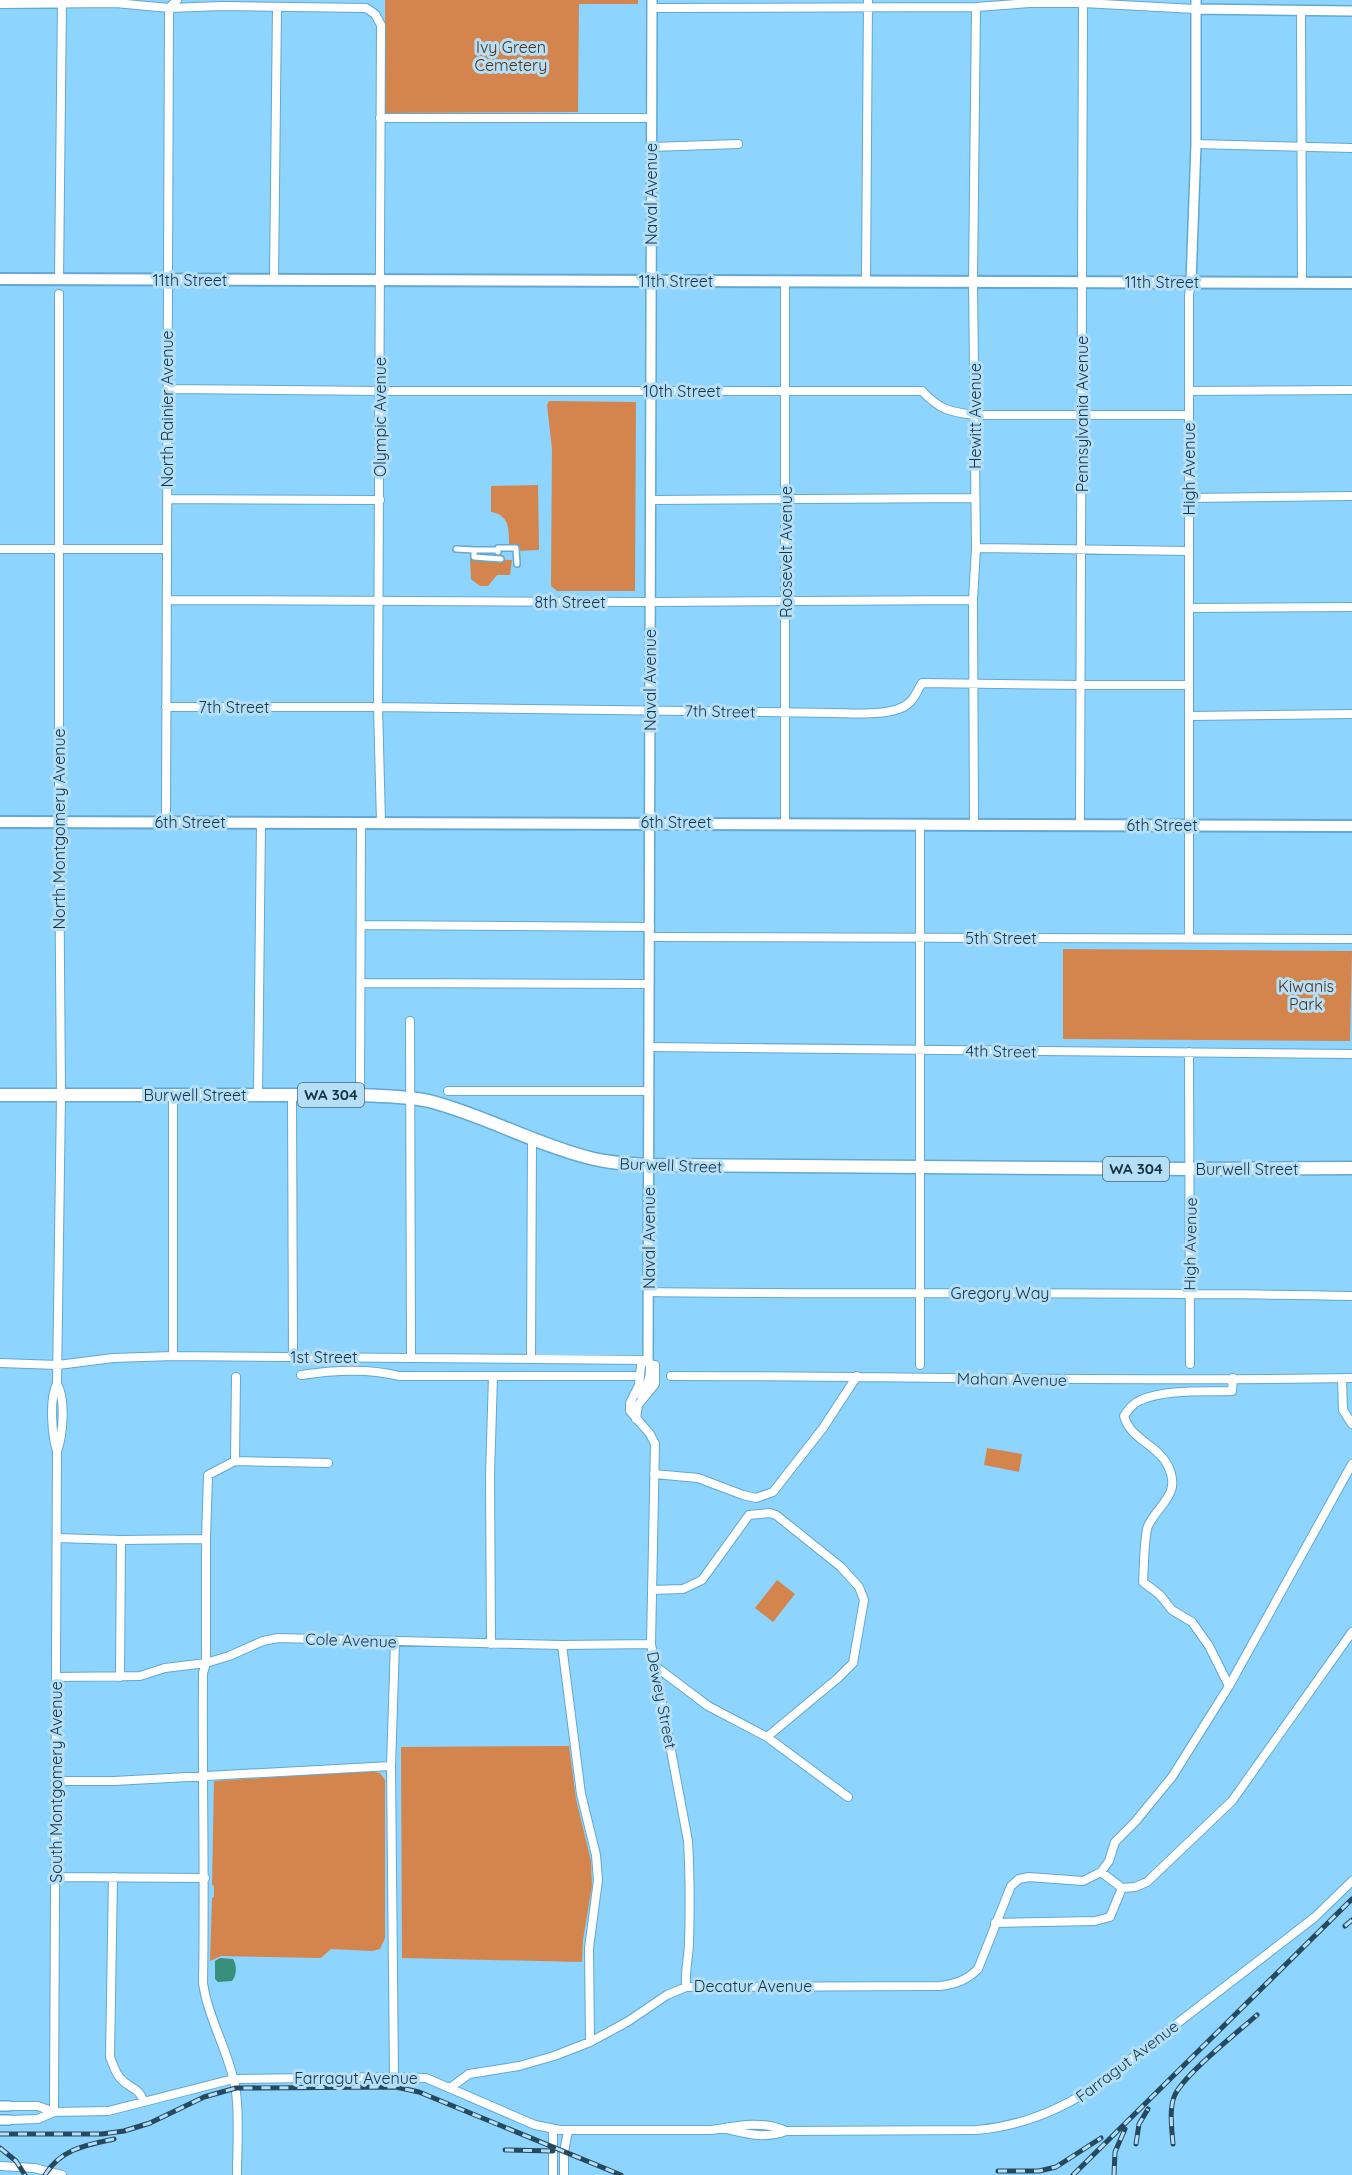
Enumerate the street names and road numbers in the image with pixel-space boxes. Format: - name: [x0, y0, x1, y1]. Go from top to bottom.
- street label: Naval Avenue: [641, 143, 661, 245]
- street label: 11th Street: [153, 270, 227, 290]
- street label: 11th Street: [639, 271, 713, 291]
- street label: 11th Street: [1125, 272, 1199, 292]
- street label: North Rainier Avenue: [157, 330, 177, 488]
- street label: Pennsylvania Avenue: [1072, 336, 1092, 492]
- street label: Olympic Avenue: [370, 357, 390, 477]
- street label: Hewitt Avenue: [965, 363, 985, 469]
- street label: 10th Street: [643, 381, 721, 401]
- street label: High Avenue: [1179, 422, 1199, 516]
- street label: Roosevelt Avenue: [776, 486, 796, 618]
- street label: 8th Street: [534, 592, 606, 612]
- street label: Naval Avenue: [640, 629, 660, 731]
- street label: 7th Street: [199, 697, 269, 717]
- street label: 7th Street: [684, 700, 756, 722]
- street label: North Montgomery Avenue: [49, 728, 69, 930]
- street label: 6th Street: [154, 812, 226, 832]
- street label: 6th Street: [640, 812, 712, 832]
- street label: 6th Street: [1126, 815, 1198, 835]
- street label: 5th Street: [965, 928, 1037, 948]
- street label: 4th Street: [965, 1040, 1037, 1062]
- road number: WA 304: [298, 1083, 364, 1107]
- street label: Burwell Street: [143, 1085, 247, 1105]
- street label: Burwell Street: [619, 1153, 723, 1177]
- road number: WA 304: [1103, 1157, 1169, 1181]
- street label: Burwell Street: [1195, 1159, 1299, 1179]
- street label: Naval Avenue: [639, 1187, 659, 1289]
- street label: High Avenue: [1179, 1197, 1201, 1291]
- street label: Gregory Way: [951, 1283, 1049, 1303]
- street label: 1st Street: [291, 1347, 357, 1367]
- street label: Mahan Avenue: [957, 1368, 1067, 1390]
- street label: Cole Avenue: [305, 1628, 397, 1652]
- street label: Dewey Street: [643, 1650, 681, 1750]
- street label: South Montgomery Avenue: [46, 1681, 66, 1883]
- street label: Decatur Avenue: [694, 1976, 812, 1996]
- street label: Farragut Avenue: [1072, 2016, 1182, 2106]
- street label: Farragut Avenue: [294, 2068, 418, 2088]

